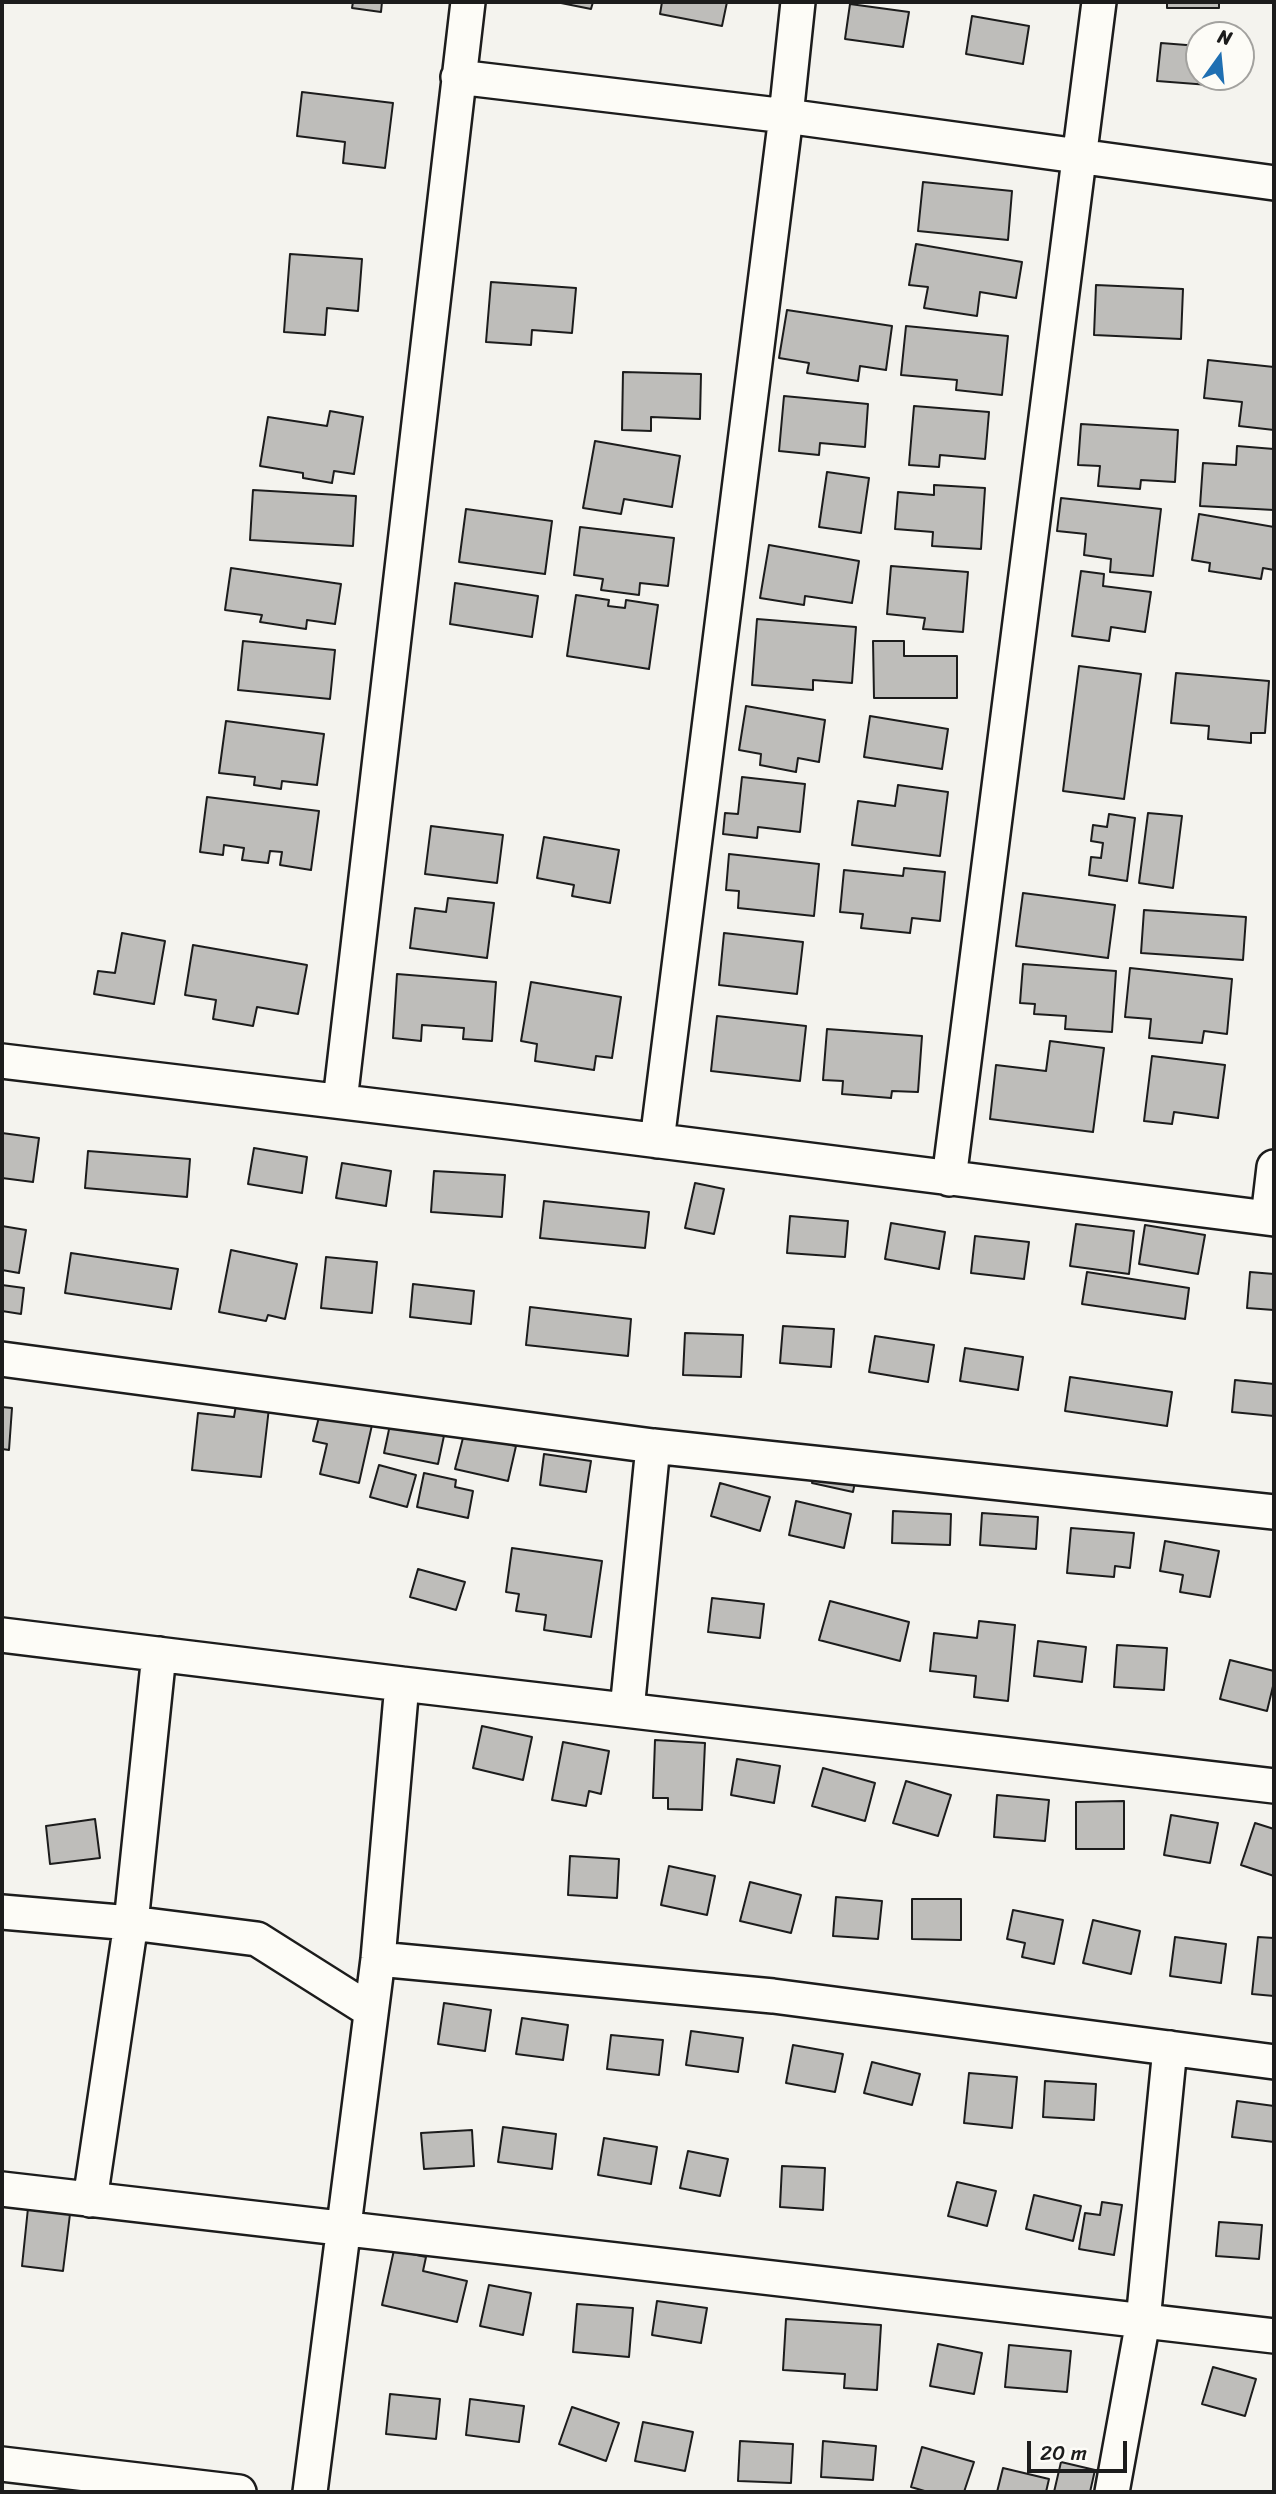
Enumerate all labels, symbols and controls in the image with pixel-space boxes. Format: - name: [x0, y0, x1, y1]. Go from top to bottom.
- text: N: [1214, 20, 1236, 55]
- north arrow: [1185, 21, 1255, 91]
- scale bar: [1031, 2428, 1131, 2472]
- text: 20 m: [1040, 2434, 1087, 2472]

